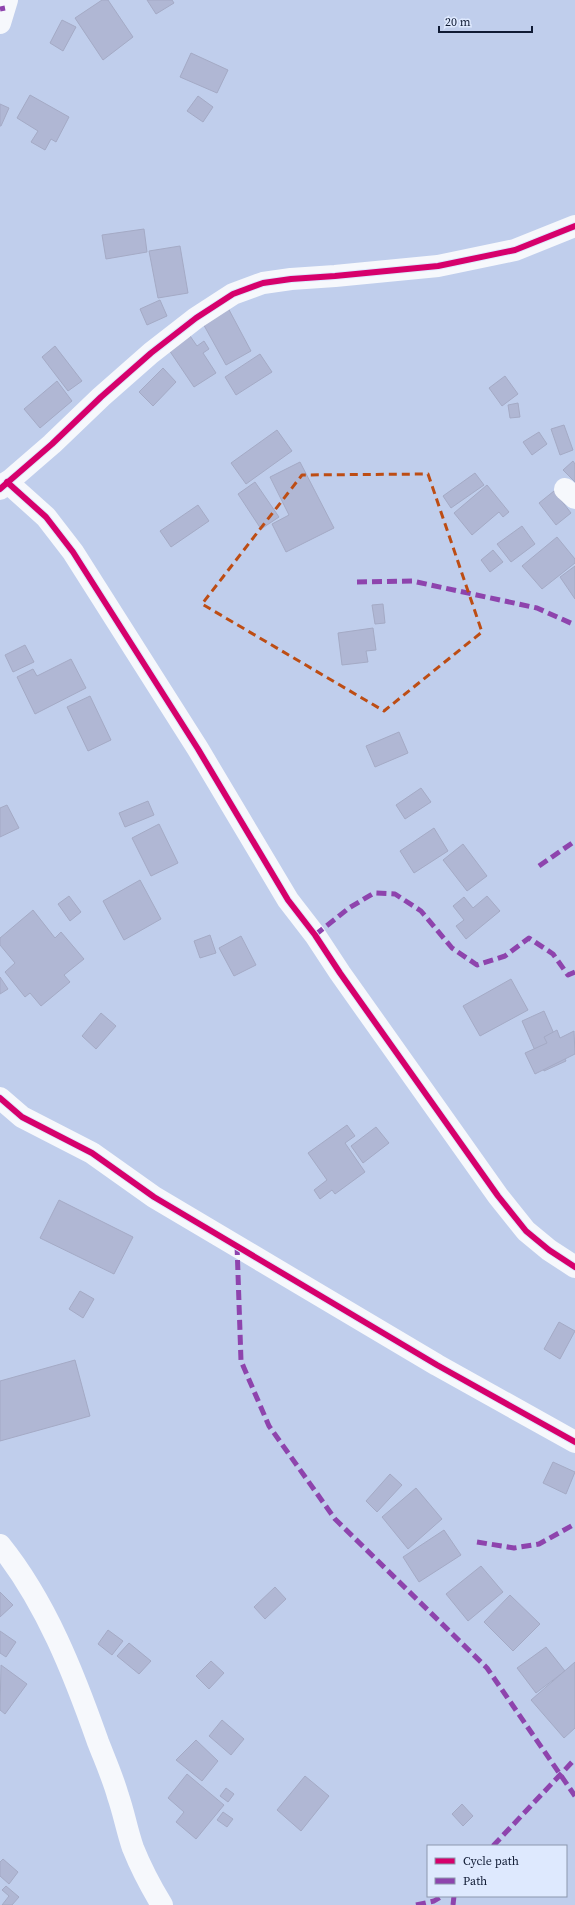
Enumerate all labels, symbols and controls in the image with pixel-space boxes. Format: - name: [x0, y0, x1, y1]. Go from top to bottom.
- scale bar: [439, 8, 532, 34]
- text: 20 m: [445, 14, 471, 30]
- legend: [427, 1845, 567, 1897]
- text: Cycle path: [463, 1853, 519, 1869]
- text: Path: [463, 1873, 487, 1889]

